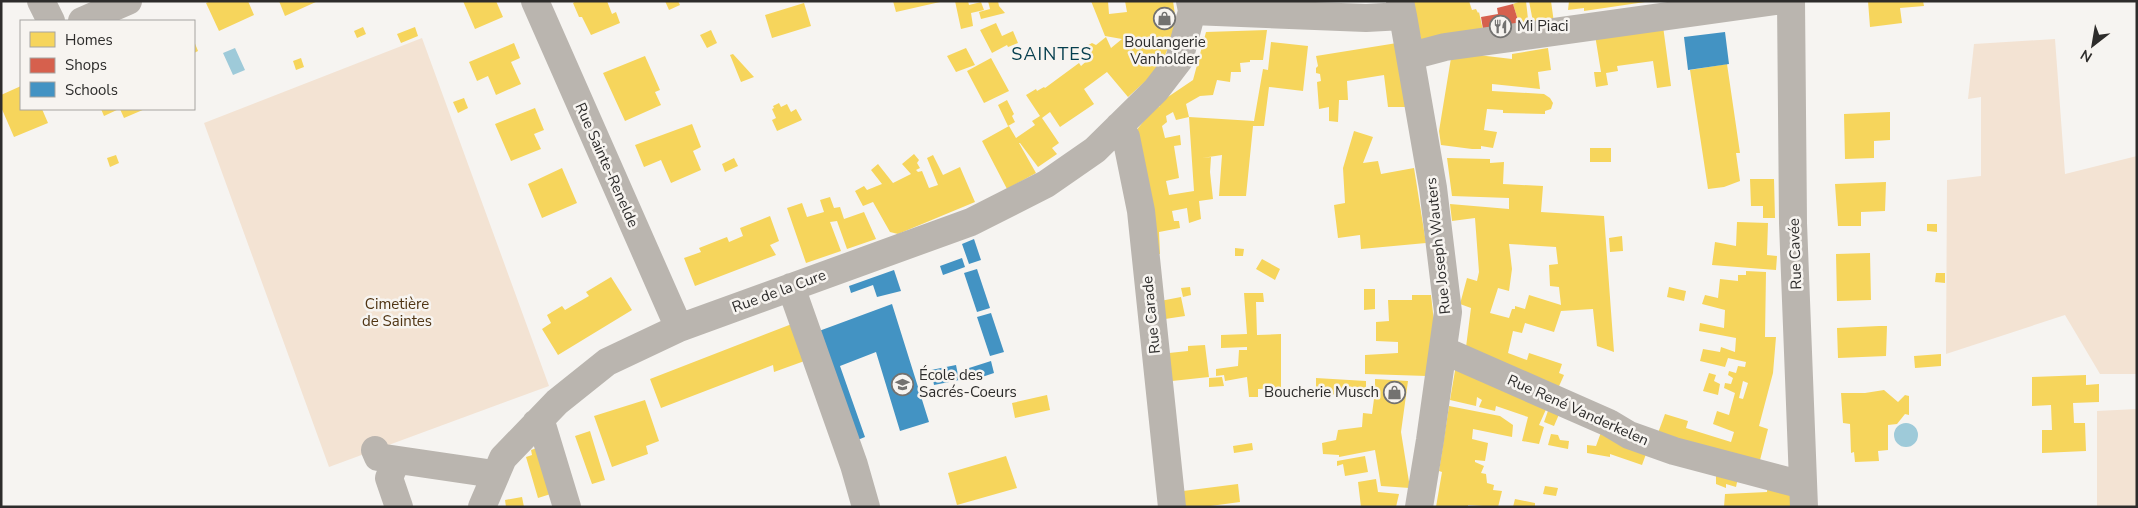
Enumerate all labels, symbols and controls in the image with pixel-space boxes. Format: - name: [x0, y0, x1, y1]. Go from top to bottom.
- shop icon: Boulangerie Vanholder: [1153, 7, 1177, 31]
- restaurant icon: Mi Piaci: [1489, 14, 1513, 38]
- place label: Mi Piaci: [1517, 16, 1569, 36]
- legend: [20, 20, 195, 110]
- north arrow: [2068, 20, 2118, 70]
- text: Homes: [65, 30, 113, 50]
- place label: Boulangerie Vanholder: [1124, 32, 1206, 69]
- district label: SAINTES: [1011, 42, 1093, 66]
- text: N: [2077, 45, 2096, 67]
- text: Shops: [65, 55, 107, 75]
- text: Schools: [65, 80, 118, 100]
- street label: Rue Sainte-Renelde: [570, 99, 644, 231]
- street label: Rue Joseph Wauters: [1421, 177, 1455, 315]
- street label: Rue Cavée: [1784, 218, 1806, 290]
- street label: Rue de la Cure: [729, 265, 829, 317]
- street label: Rue Carade: [1137, 275, 1165, 355]
- park label: Cimetière de Saintes: [362, 294, 432, 331]
- place label: École des Sacrés-Coeurs: [919, 365, 1017, 402]
- street label: Rue René Vanderkelen: [1504, 370, 1652, 450]
- school or university icon: École des Sacrés-Coeurs: [891, 372, 915, 396]
- shop icon: Boucherie Musch: [1383, 380, 1407, 404]
- place label: Boucherie Musch: [1264, 382, 1379, 402]

